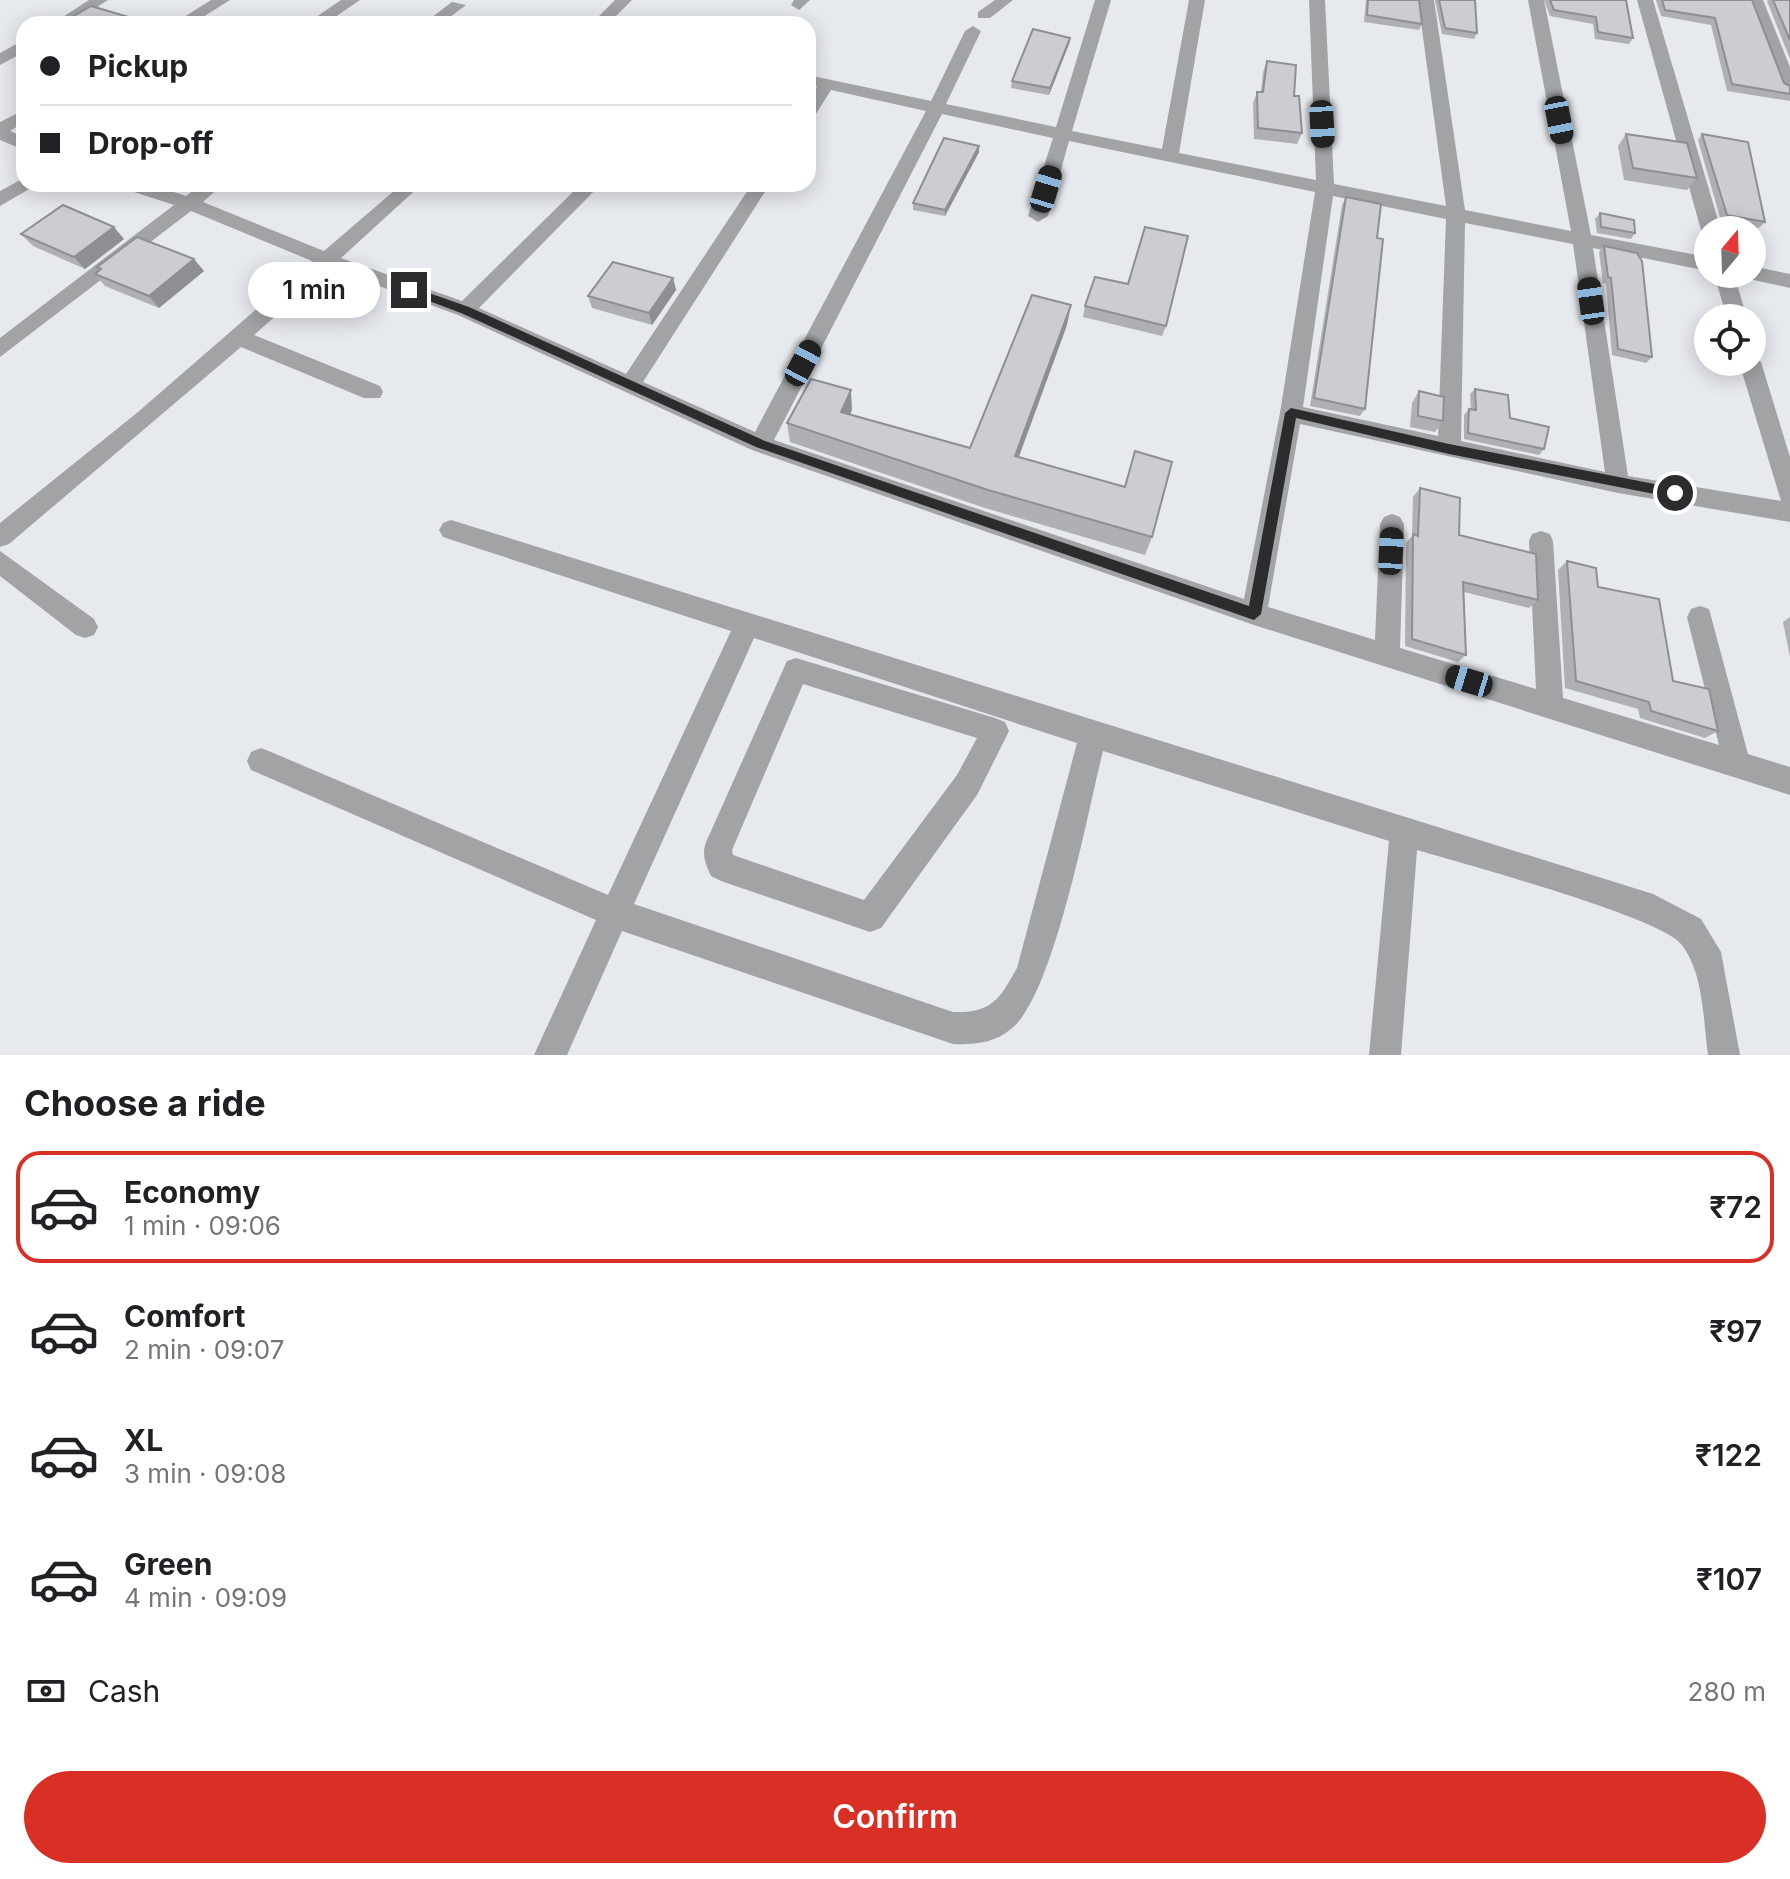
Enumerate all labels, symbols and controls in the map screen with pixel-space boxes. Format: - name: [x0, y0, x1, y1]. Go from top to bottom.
- text: Pickup: [88, 48, 188, 84]
- car: [1543, 94, 1575, 146]
- car: [1309, 99, 1335, 149]
- text: Drop-off: [88, 125, 214, 161]
- car: [1028, 163, 1064, 215]
- north arrow: [1694, 216, 1766, 288]
- map controls: [1694, 216, 1766, 376]
- callout: 1 min: [249, 262, 381, 318]
- route end: [391, 272, 427, 308]
- text: 1 min: [282, 274, 346, 305]
- car: [1576, 276, 1606, 326]
- button: locate: [1694, 304, 1766, 376]
- car: [781, 336, 825, 390]
- route start: [1657, 475, 1693, 511]
- car: [1378, 526, 1404, 576]
- car: [1443, 663, 1495, 699]
- text: Choose a ride: [24, 1081, 266, 1125]
- icon: car: [28, 1171, 100, 1243]
- text: Economy: [124, 1174, 260, 1210]
- text: ₹72: [1709, 1189, 1762, 1225]
- text: 1 min · 09:06: [124, 1210, 281, 1241]
- icon: car: [28, 1295, 100, 1367]
- text: Comfort: [124, 1298, 245, 1334]
- text: ₹97: [1709, 1313, 1762, 1349]
- text: 2 min · 09:07: [124, 1334, 284, 1365]
- icon: car: [28, 1419, 100, 1491]
- text: XL: [124, 1422, 163, 1458]
- text: ₹122: [1695, 1437, 1762, 1473]
- text: 3 min · 09:08: [124, 1458, 286, 1489]
- icon: car: [28, 1543, 100, 1615]
- text: Green: [124, 1546, 212, 1582]
- text: ₹107: [1696, 1561, 1762, 1597]
- text: 4 min · 09:09: [124, 1582, 287, 1613]
- icon: cash: [24, 1669, 68, 1713]
- text: Cash: [88, 1673, 160, 1709]
- text: 280 m: [1688, 1676, 1766, 1707]
- button: Confirm: [24, 1771, 1766, 1863]

